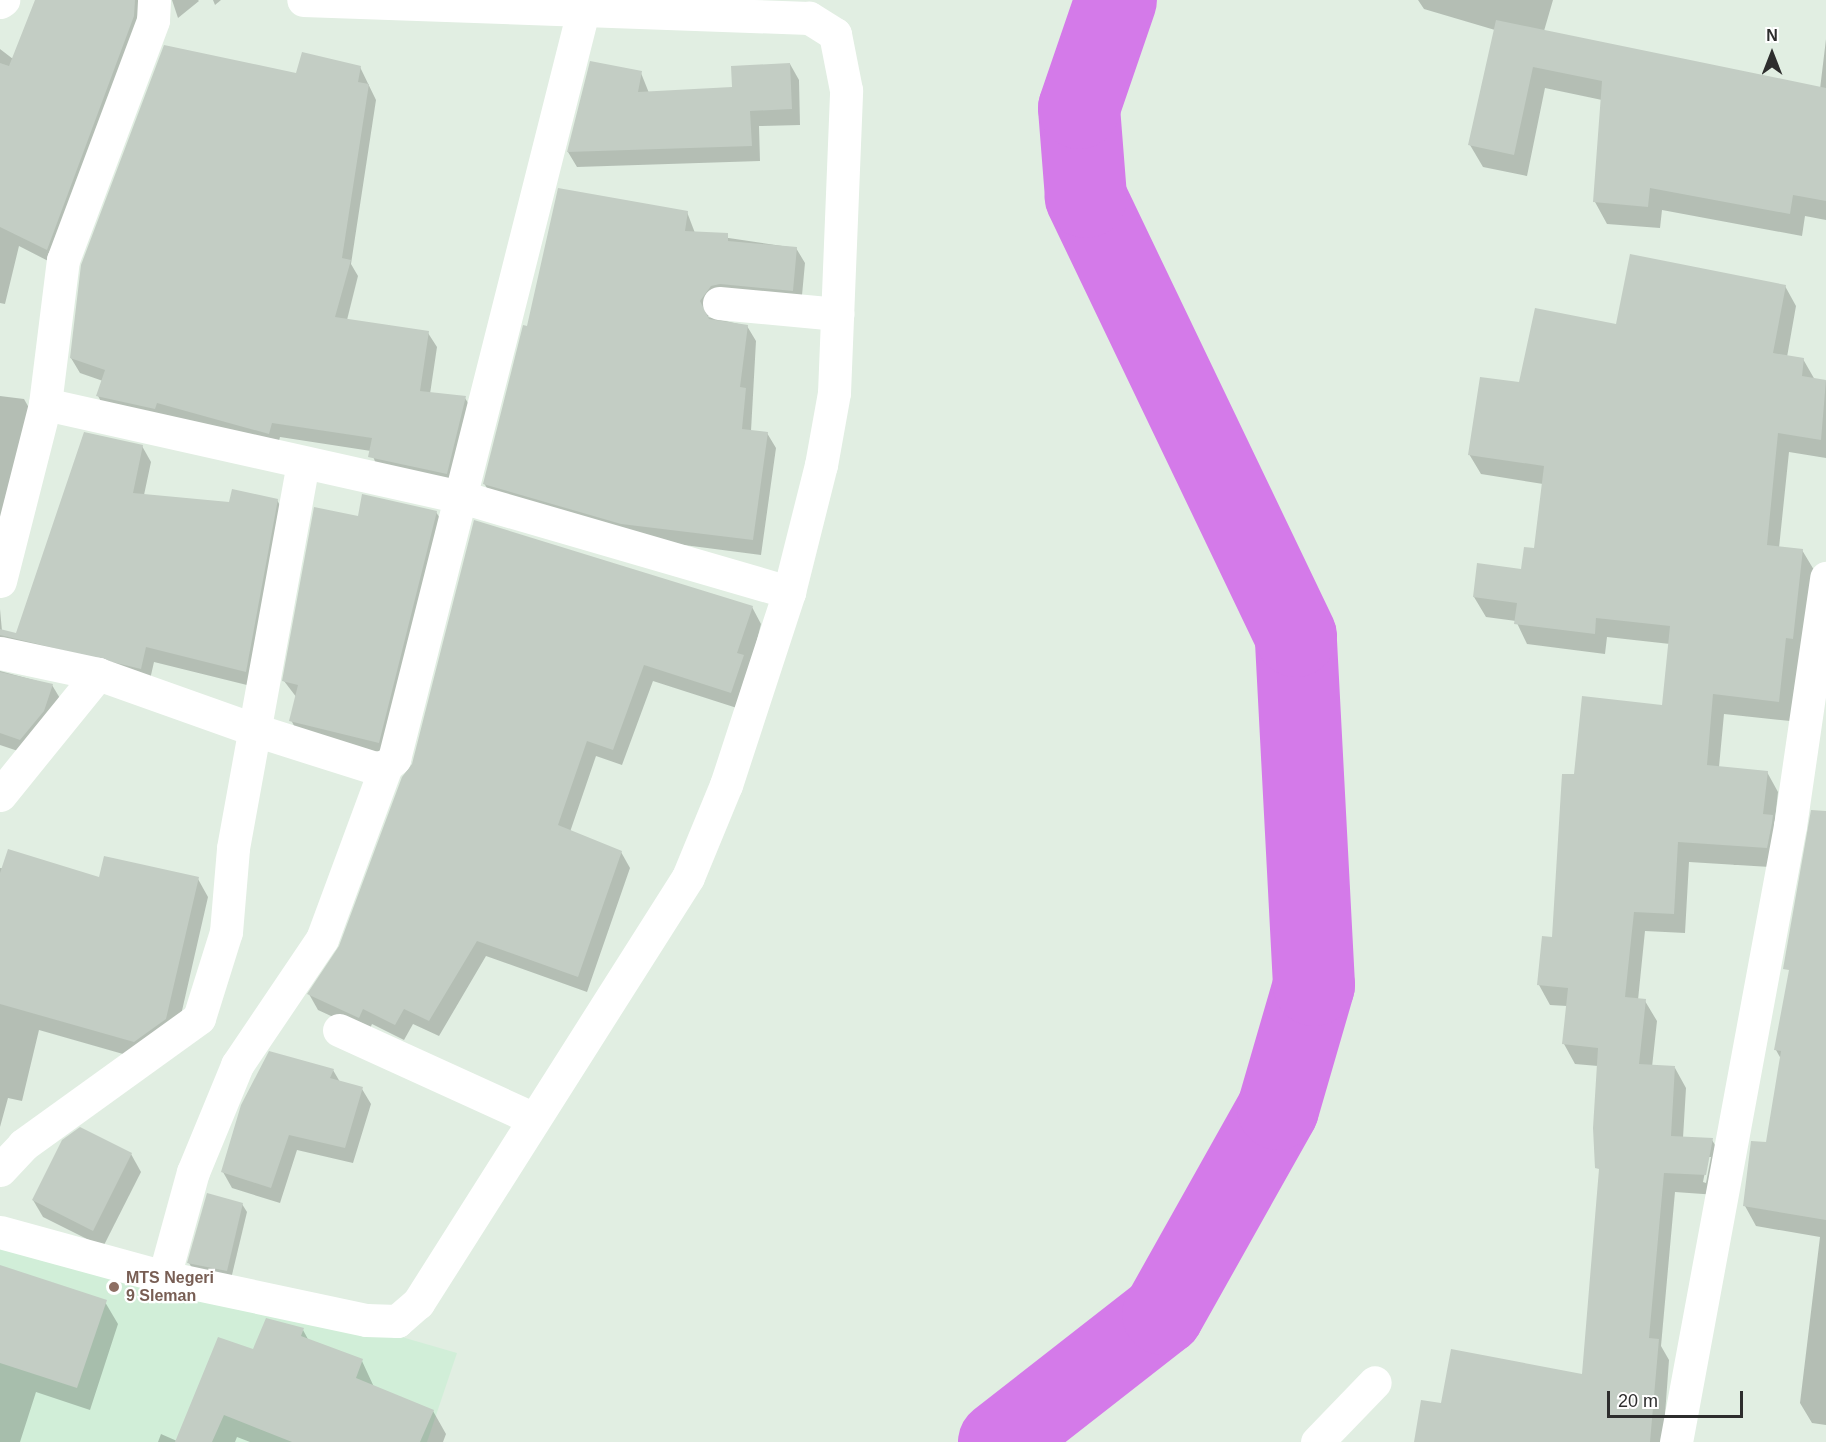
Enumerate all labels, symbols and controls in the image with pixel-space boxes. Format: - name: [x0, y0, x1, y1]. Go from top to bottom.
- north arrow: [1742, 24, 1802, 84]
- text: N: [1766, 27, 1778, 44]
- place label: MTS Negeri 9 Sleman: [126, 1268, 214, 1306]
- marker: MTS Negeri 9 Sleman: [107, 1280, 121, 1294]
- scale bar: [1610, 1379, 1746, 1417]
- text: 20 m: [1618, 1391, 1658, 1411]

